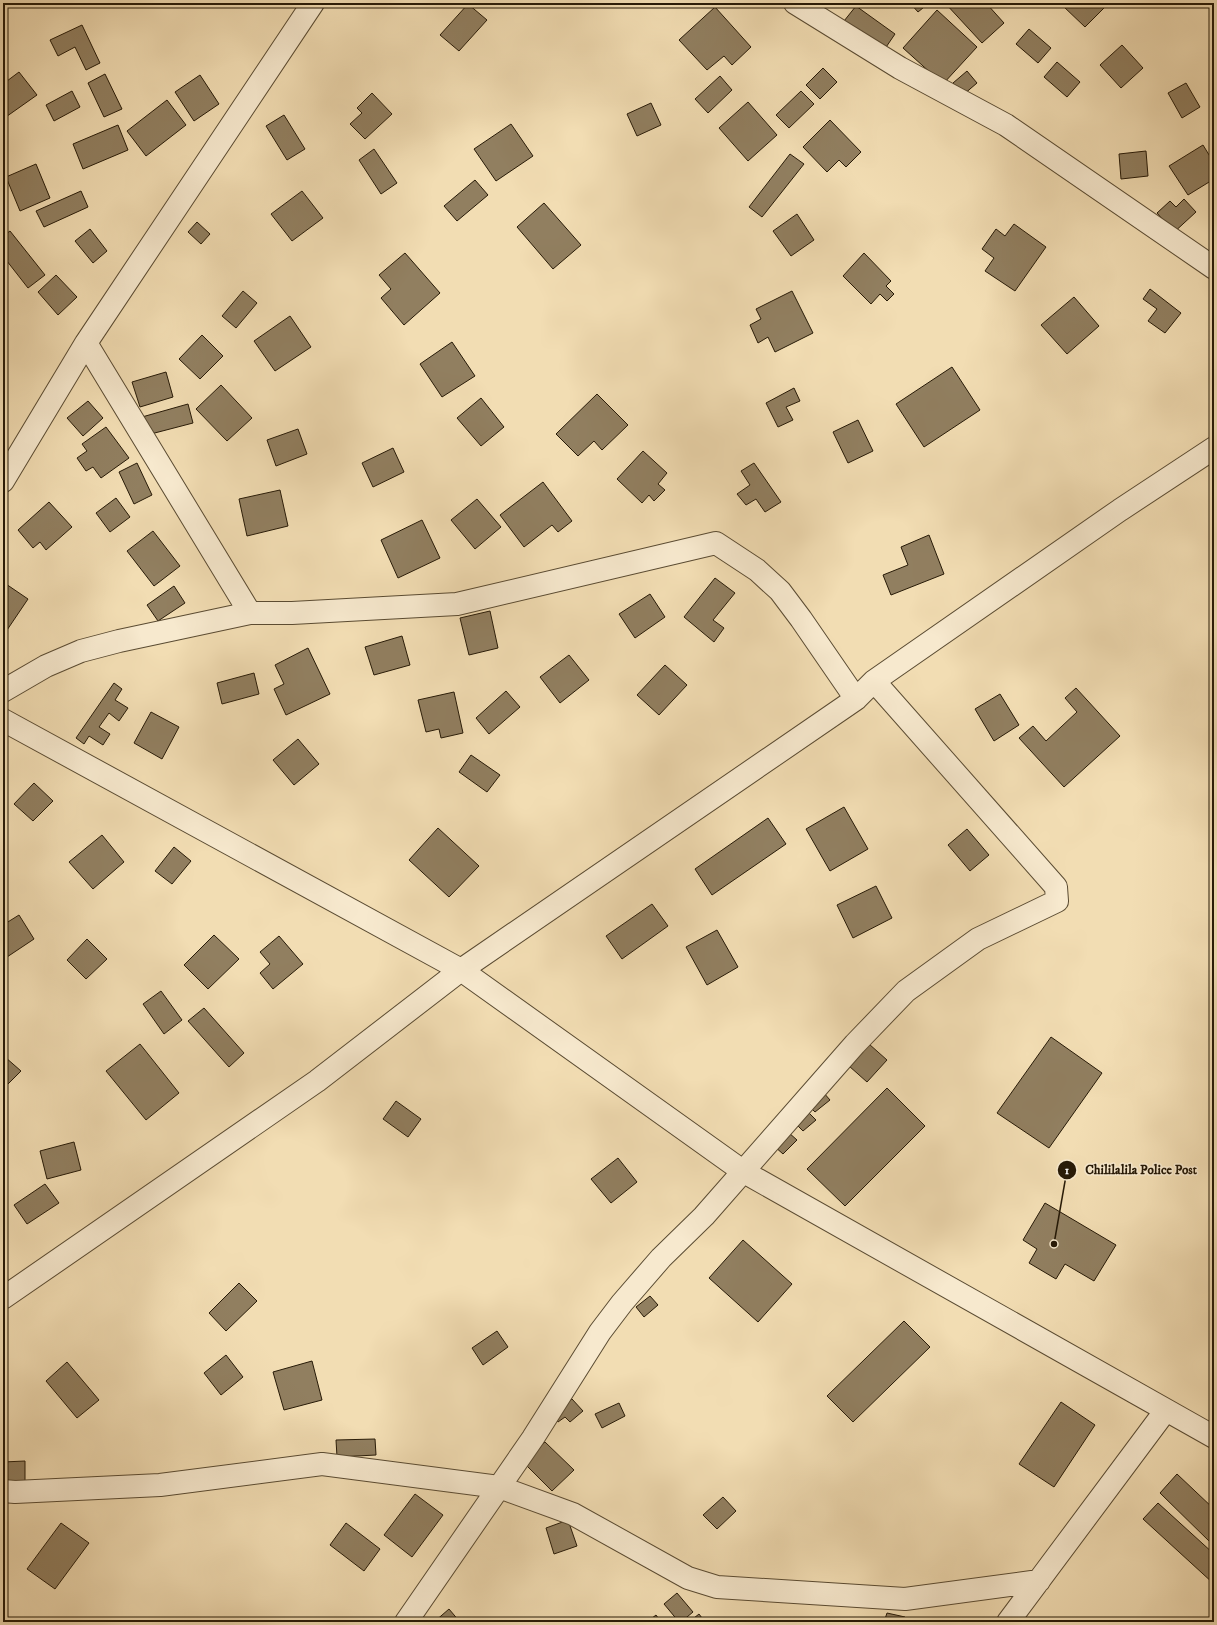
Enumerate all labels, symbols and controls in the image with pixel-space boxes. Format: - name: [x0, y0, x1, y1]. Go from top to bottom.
- callout: Chililalila Police Post: [1057, 1157, 1205, 1182]
- text: Chililalila Police Post: [1085, 1162, 1198, 1178]
- text: 1: [1065, 1163, 1070, 1178]

